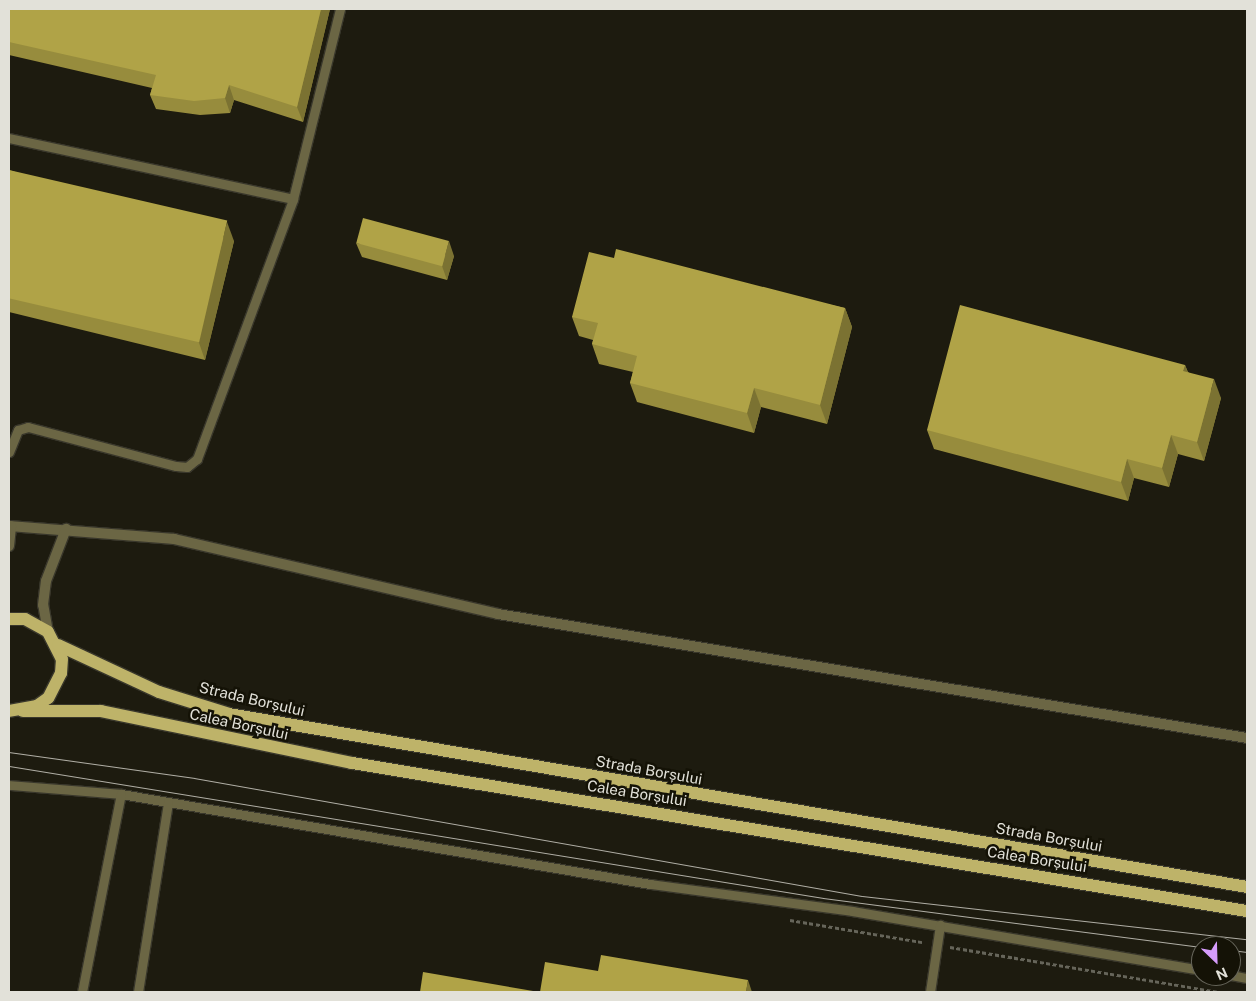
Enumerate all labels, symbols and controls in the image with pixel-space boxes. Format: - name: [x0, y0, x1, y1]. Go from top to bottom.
- street label: Strada Borșului: [197, 678, 307, 720]
- street label: Calea Borșului: [188, 705, 290, 743]
- street label: Strada Borșului: [594, 752, 704, 788]
- street label: Calea Borșului: [586, 776, 688, 810]
- street label: Strada Borșului: [994, 819, 1104, 855]
- street label: Calea Borșului: [986, 842, 1088, 876]
- north arrow: [1191, 936, 1241, 986]
- text: N: [1213, 964, 1230, 983]

